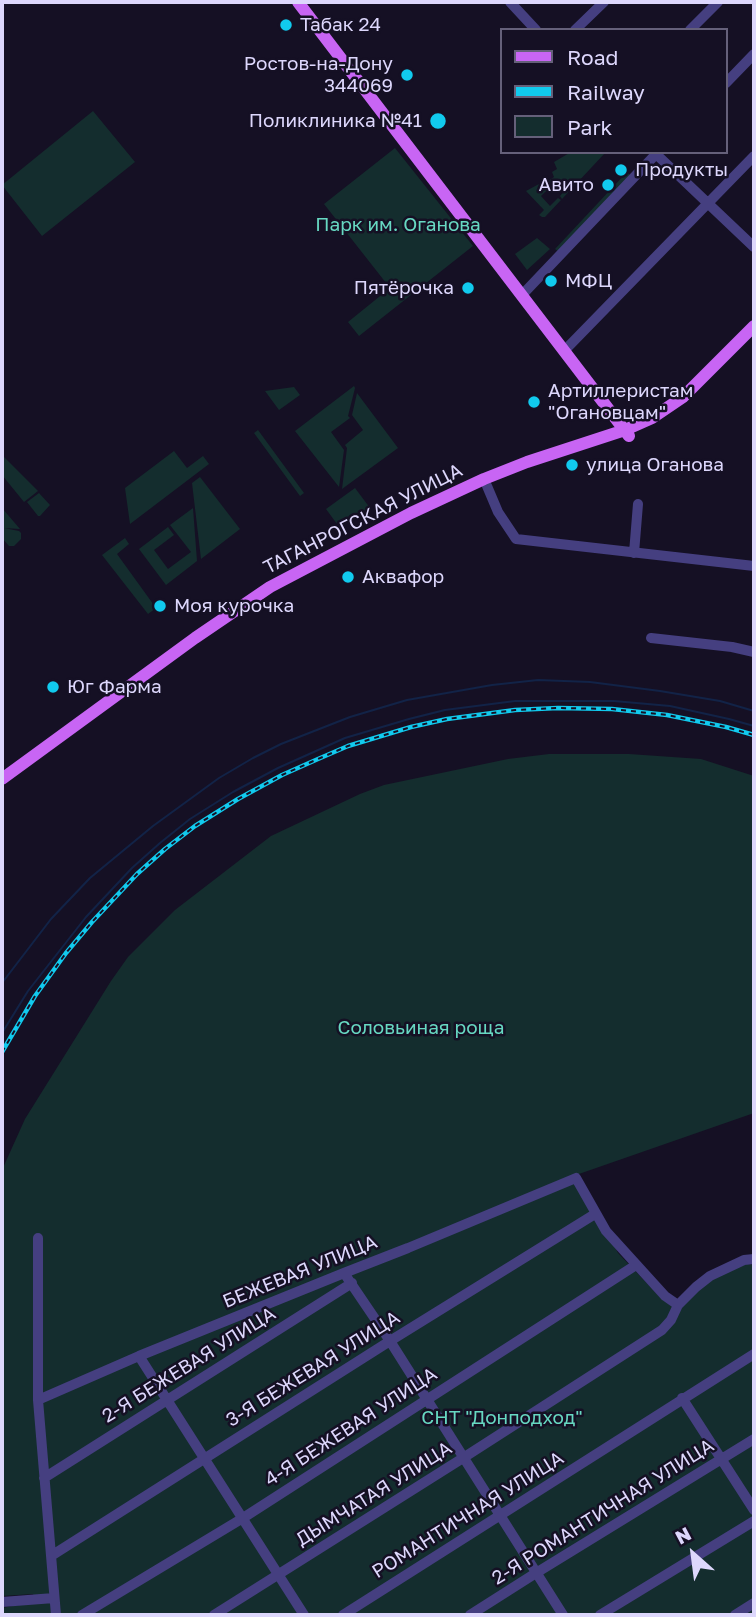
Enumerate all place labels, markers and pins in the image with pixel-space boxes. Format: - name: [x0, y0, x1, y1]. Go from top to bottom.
- place label: Табак 24: [300, 14, 381, 36]
- marker: Табак 24: [278, 17, 294, 33]
- place label: Ростов-на-Дону 344069: [244, 53, 393, 97]
- marker: Ростов-на-Дону 344069: [399, 67, 415, 83]
- place label: Поликлиника №41: [249, 110, 422, 132]
- marker: Поликлиника №41: [428, 111, 448, 131]
- place label: Продукты: [635, 159, 728, 181]
- marker: Продукты: [613, 162, 629, 178]
- place label: Авито: [538, 174, 594, 196]
- marker: Авито: [600, 177, 616, 193]
- place label: МФЦ: [565, 270, 612, 292]
- marker: МФЦ: [543, 273, 559, 289]
- place label: Пятёрочка: [354, 277, 454, 299]
- marker: Пятёрочка: [460, 280, 476, 296]
- place label: Артиллеристам "Огановцам": [548, 380, 693, 424]
- marker: Артиллеристам "Огановцам": [526, 394, 542, 410]
- place label: улица Оганова: [586, 454, 724, 476]
- marker: улица Оганова: [564, 457, 580, 473]
- place label: Аквафор: [362, 566, 444, 588]
- marker: Аквафор: [340, 569, 356, 585]
- place label: Моя курочка: [174, 595, 294, 617]
- marker: Моя курочка: [152, 598, 168, 614]
- place label: Юг Фарма: [67, 676, 162, 698]
- marker: Юг Фарма: [45, 679, 61, 695]

